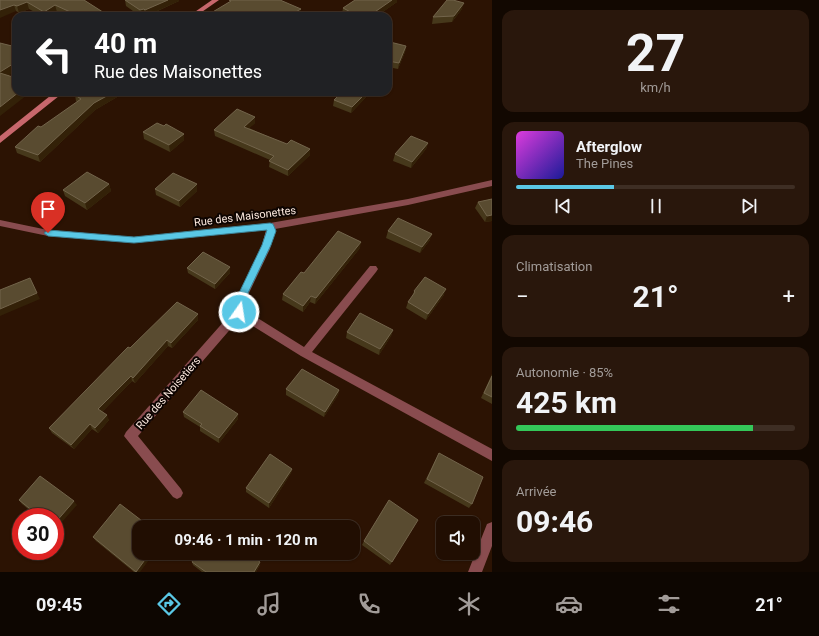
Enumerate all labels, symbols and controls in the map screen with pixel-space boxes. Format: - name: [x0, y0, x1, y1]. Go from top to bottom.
- text: 27: [626, 23, 685, 84]
- text: 40 m: [94, 27, 157, 60]
- icon: left: [28, 28, 80, 80]
- text: Rue des Maisonettes: [94, 61, 262, 82]
- text: km/h: [640, 80, 671, 95]
- text: Afterglow: [576, 138, 642, 156]
- text: The Pines: [576, 156, 633, 171]
- pin: [31, 192, 65, 233]
- icon: previous: [552, 195, 574, 217]
- icon: pause: [645, 195, 667, 217]
- icon: next: [738, 195, 760, 217]
- icon: arrive: [37, 198, 59, 220]
- street label: Rue des Maisonettes: [193, 204, 297, 229]
- text: Climatisation: [516, 259, 592, 274]
- text: 21°: [632, 279, 679, 314]
- text: −: [516, 284, 529, 309]
- text: +: [783, 284, 795, 309]
- position arrow: [218, 291, 260, 333]
- street label: Rue des Noisetiers: [133, 354, 204, 432]
- text: Autonomie · 85%: [516, 365, 613, 380]
- text: 425 km: [516, 385, 617, 420]
- text: Arrivée: [516, 484, 556, 499]
- text: 09:46: [516, 504, 593, 539]
- speed limit sign: 30: [12, 508, 64, 560]
- map controls: [436, 516, 480, 560]
- button: sound: [436, 516, 480, 560]
- text: 09:46 · 1 min · 120 m: [175, 531, 317, 549]
- icon: directions: [155, 590, 183, 618]
- icon: music: [255, 590, 283, 618]
- icon: phone: [355, 590, 383, 618]
- icon: climate: [455, 590, 483, 618]
- icon: car: [555, 590, 583, 618]
- icon: filters: [655, 590, 683, 618]
- text: 09:45: [36, 594, 82, 615]
- text: 21°: [755, 594, 783, 615]

